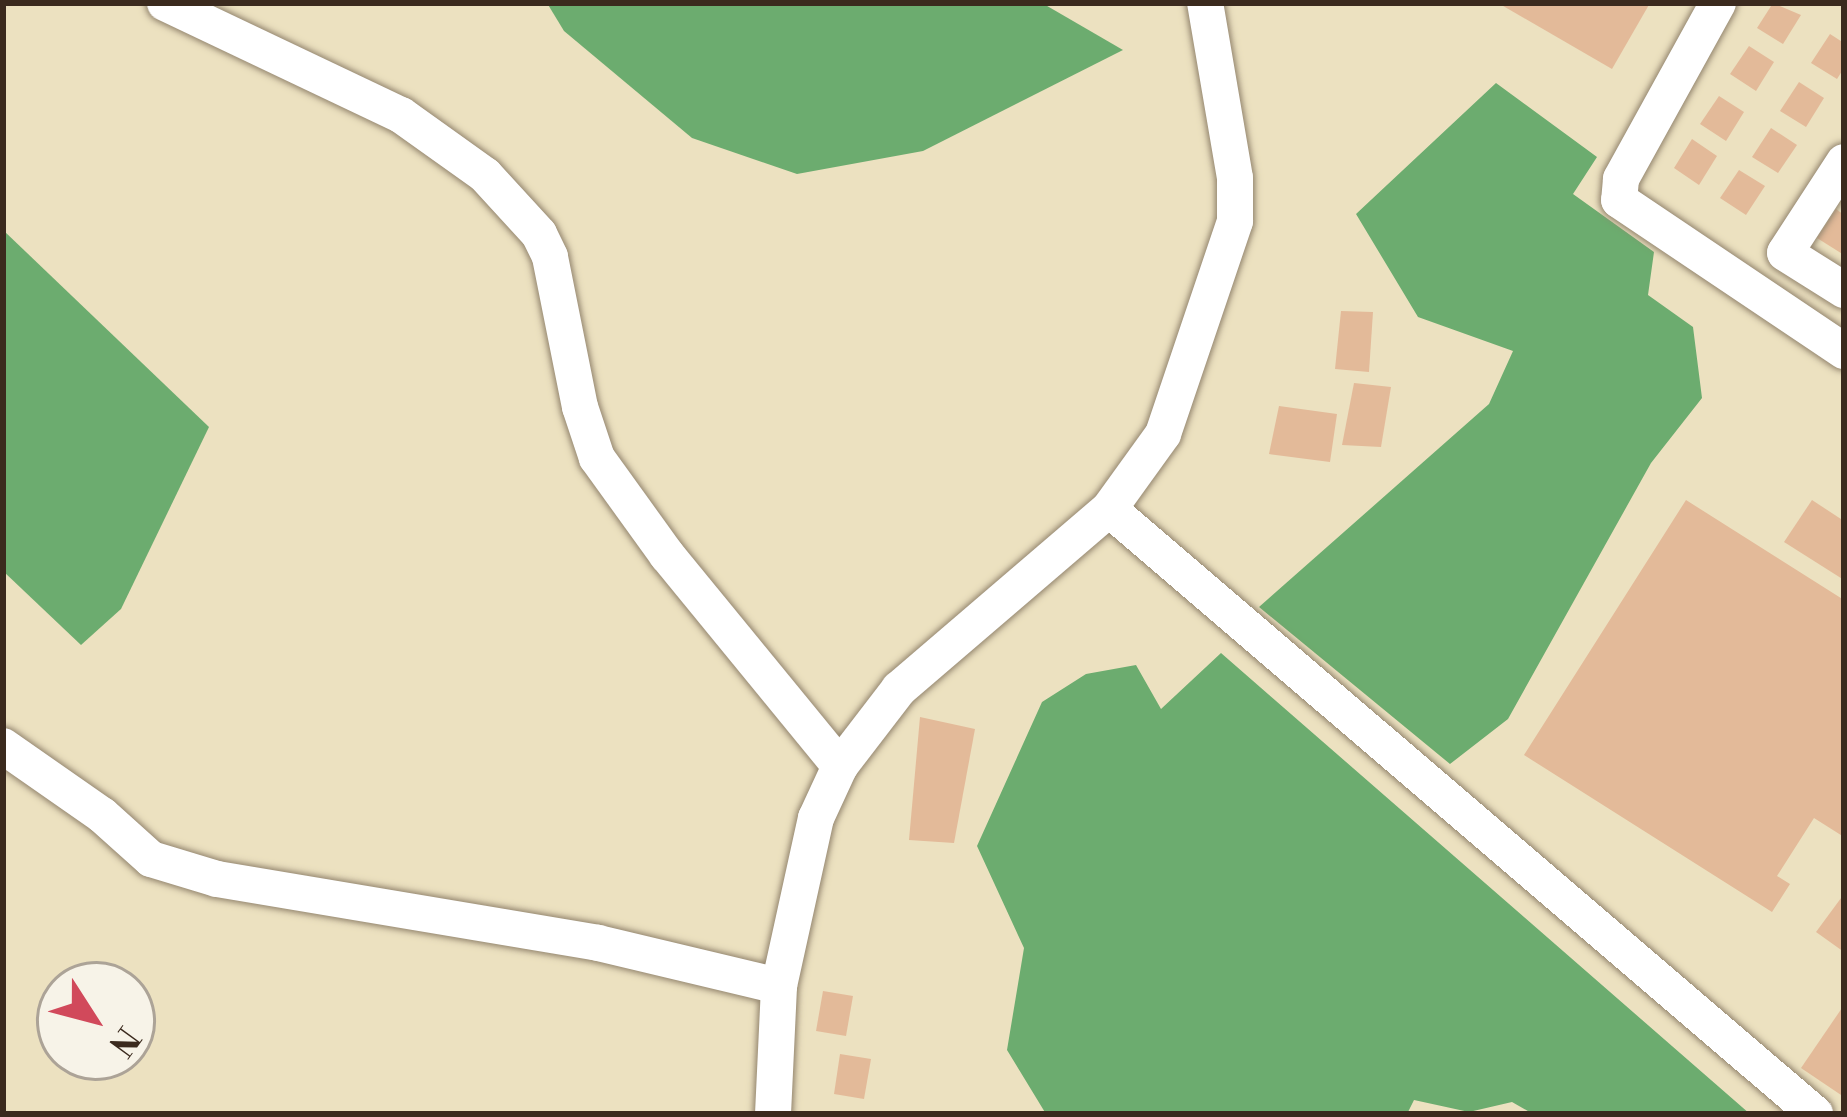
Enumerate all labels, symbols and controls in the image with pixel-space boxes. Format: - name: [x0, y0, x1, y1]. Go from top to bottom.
- north arrow: [36, 961, 156, 1081]
- text: N: [99, 1018, 147, 1063]

